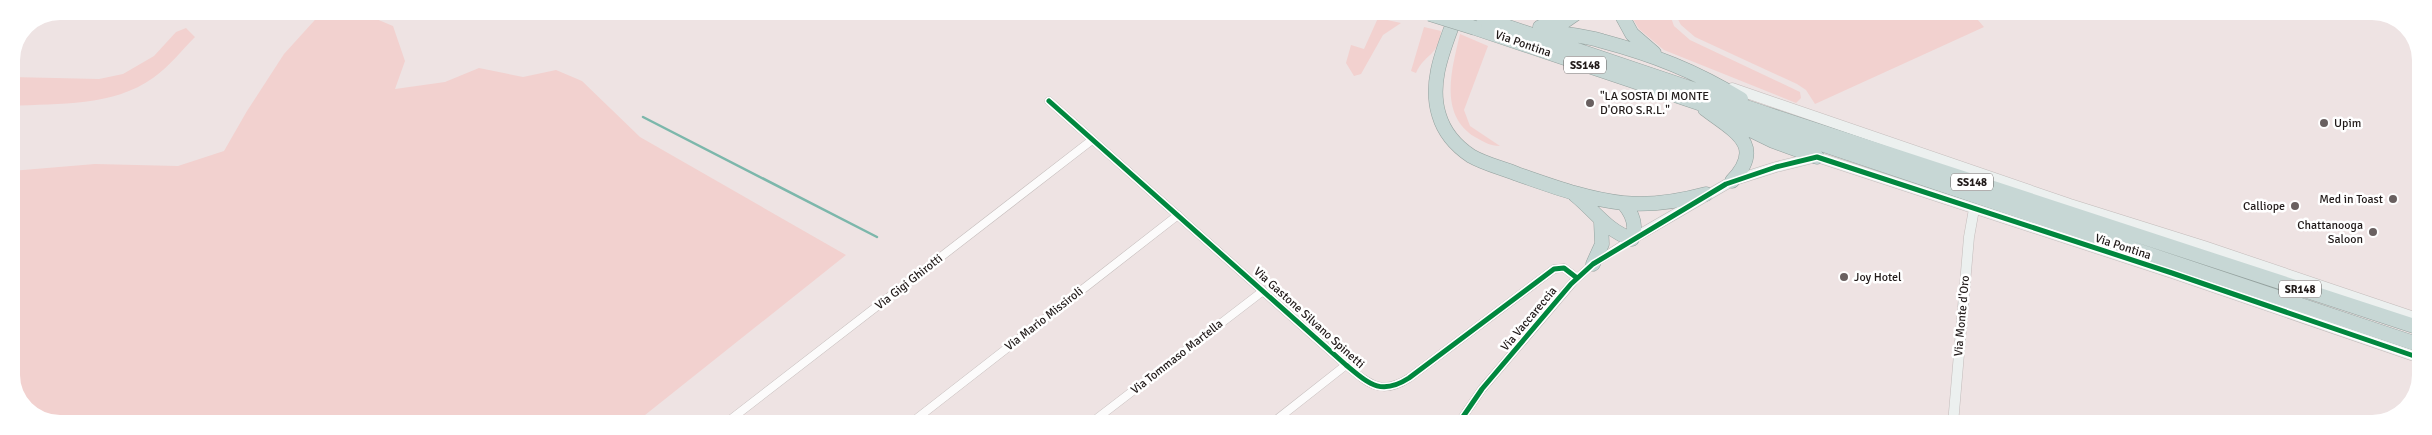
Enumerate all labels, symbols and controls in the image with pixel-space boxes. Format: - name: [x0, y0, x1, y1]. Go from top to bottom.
- street label: Via Pontina: [1493, 27, 1553, 61]
- road number: SS148: [1564, 56, 1606, 74]
- place label: "LA SOSTA DI MONTE D'ORO S.R.L.": [1600, 89, 1709, 118]
- marker: "LA SOSTA DI MONTE D'ORO S.R.L.": [1584, 97, 1596, 109]
- place label: Upim: [2334, 116, 2361, 131]
- marker: Upim: [2318, 117, 2330, 129]
- road number: SS148: [1951, 173, 1993, 190]
- place label: Med in Toast: [2319, 192, 2383, 207]
- marker: Med in Toast: [2387, 193, 2399, 205]
- place label: Calliope: [2243, 199, 2285, 214]
- marker: Calliope: [2289, 200, 2301, 212]
- place label: Chattanooga Saloon: [2297, 218, 2363, 247]
- marker: Chattanooga Saloon: [2367, 226, 2379, 238]
- street label: Via Pontina: [2093, 231, 2153, 263]
- street label: Via Gigi Ghirotti: [872, 251, 946, 313]
- street label: Via Gastone Silvano Spinetti: [1250, 264, 1368, 372]
- place label: Joy Hotel: [1854, 270, 1902, 285]
- marker: Joy Hotel: [1838, 271, 1850, 283]
- street label: Via Monte d'Oro: [1951, 275, 1973, 357]
- road number: SR148: [2279, 280, 2321, 298]
- street label: Via Mario Missiroli: [1002, 284, 1086, 354]
- street label: Via Vaccareccia: [1498, 284, 1560, 354]
- street label: Via Tommaso Martella: [1128, 316, 1226, 398]

